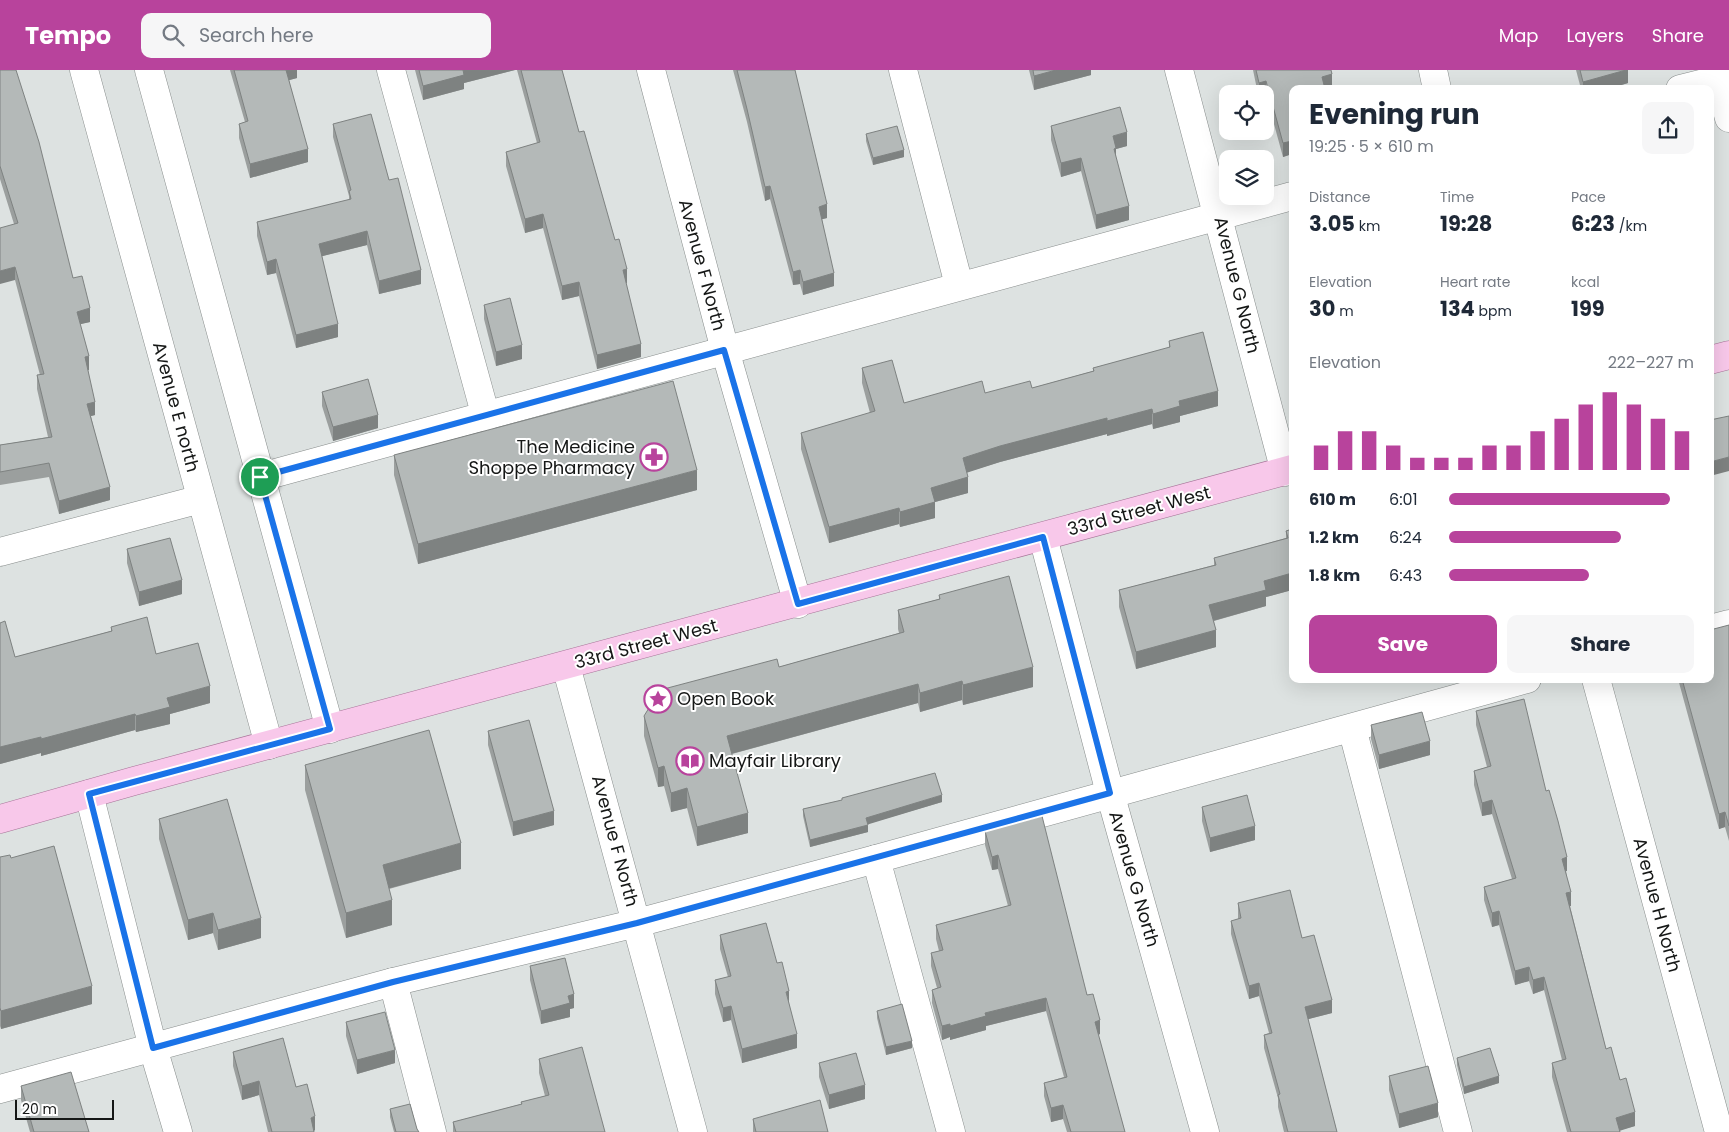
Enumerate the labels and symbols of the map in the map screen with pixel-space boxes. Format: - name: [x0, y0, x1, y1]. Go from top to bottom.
- street label: Avenue F North: [673, 196, 732, 333]
- street label: Avenue G North: [1208, 214, 1267, 356]
- street label: Avenue E north: [147, 339, 206, 475]
- place label: The Medicine Shoppe Pharmacy: [469, 434, 635, 480]
- pharmacy icon: The Medicine Shoppe Pharmacy: [639, 442, 669, 472]
- pin: [239, 456, 281, 498]
- street label: 33rd Street West: [1065, 479, 1213, 542]
- street label: 33rd Street West: [572, 612, 720, 675]
- place icon: Open Book: [643, 684, 673, 714]
- place label: Open Book: [677, 686, 775, 711]
- library icon: Mayfair Library: [675, 746, 705, 776]
- place label: Mayfair Library: [709, 748, 841, 773]
- street label: Avenue F North: [586, 772, 645, 909]
- street label: Avenue G North: [1103, 808, 1166, 950]
- street label: Avenue H North: [1627, 835, 1687, 975]
- scale bar: [15, 1097, 114, 1120]

